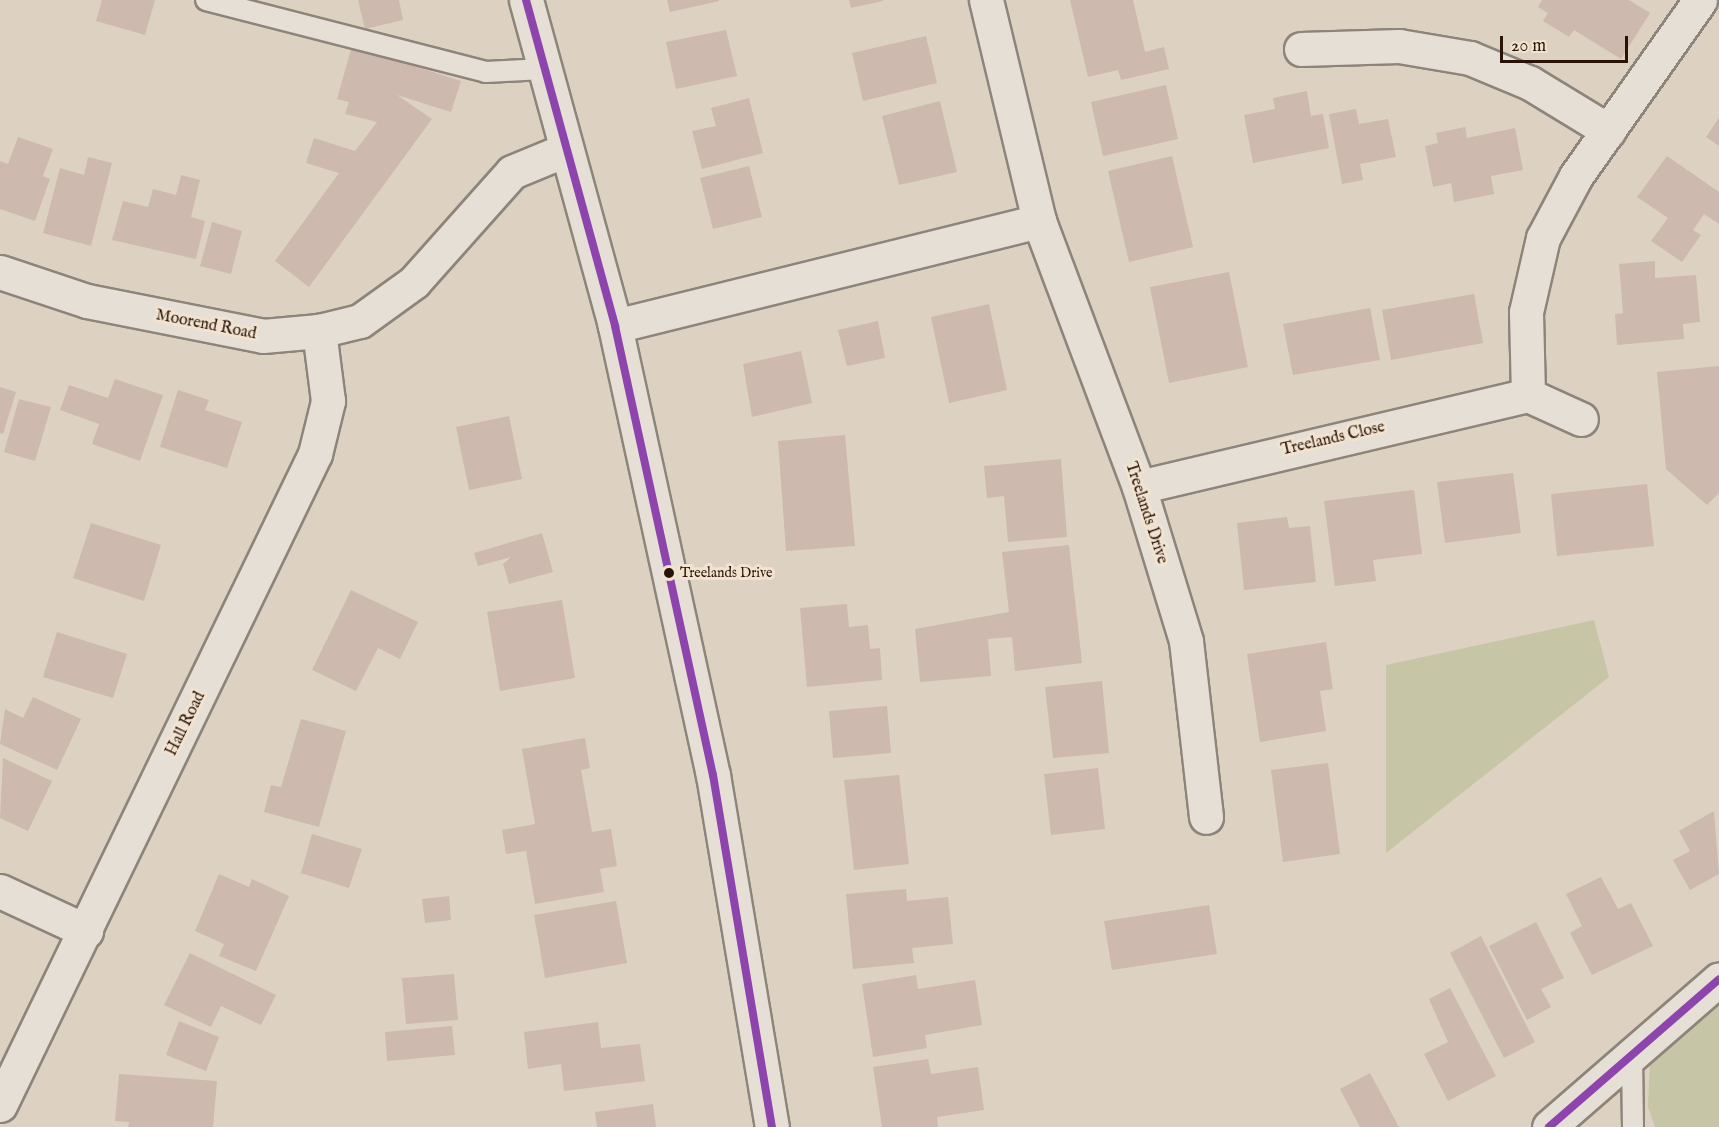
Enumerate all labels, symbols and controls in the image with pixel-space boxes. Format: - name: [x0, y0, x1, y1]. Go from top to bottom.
- scale bar: [1503, 24, 1630, 62]
- text: 20 m: [1511, 35, 1546, 58]
- street label: Moorend Road: [154, 306, 258, 344]
- street label: Treelands Close: [1279, 418, 1387, 460]
- street label: Treelands Drive: [1121, 460, 1171, 566]
- place label: Treelands Drive: [680, 565, 773, 581]
- marker: Treelands Drive: [663, 567, 675, 579]
- street label: Hall Road: [162, 689, 210, 759]

